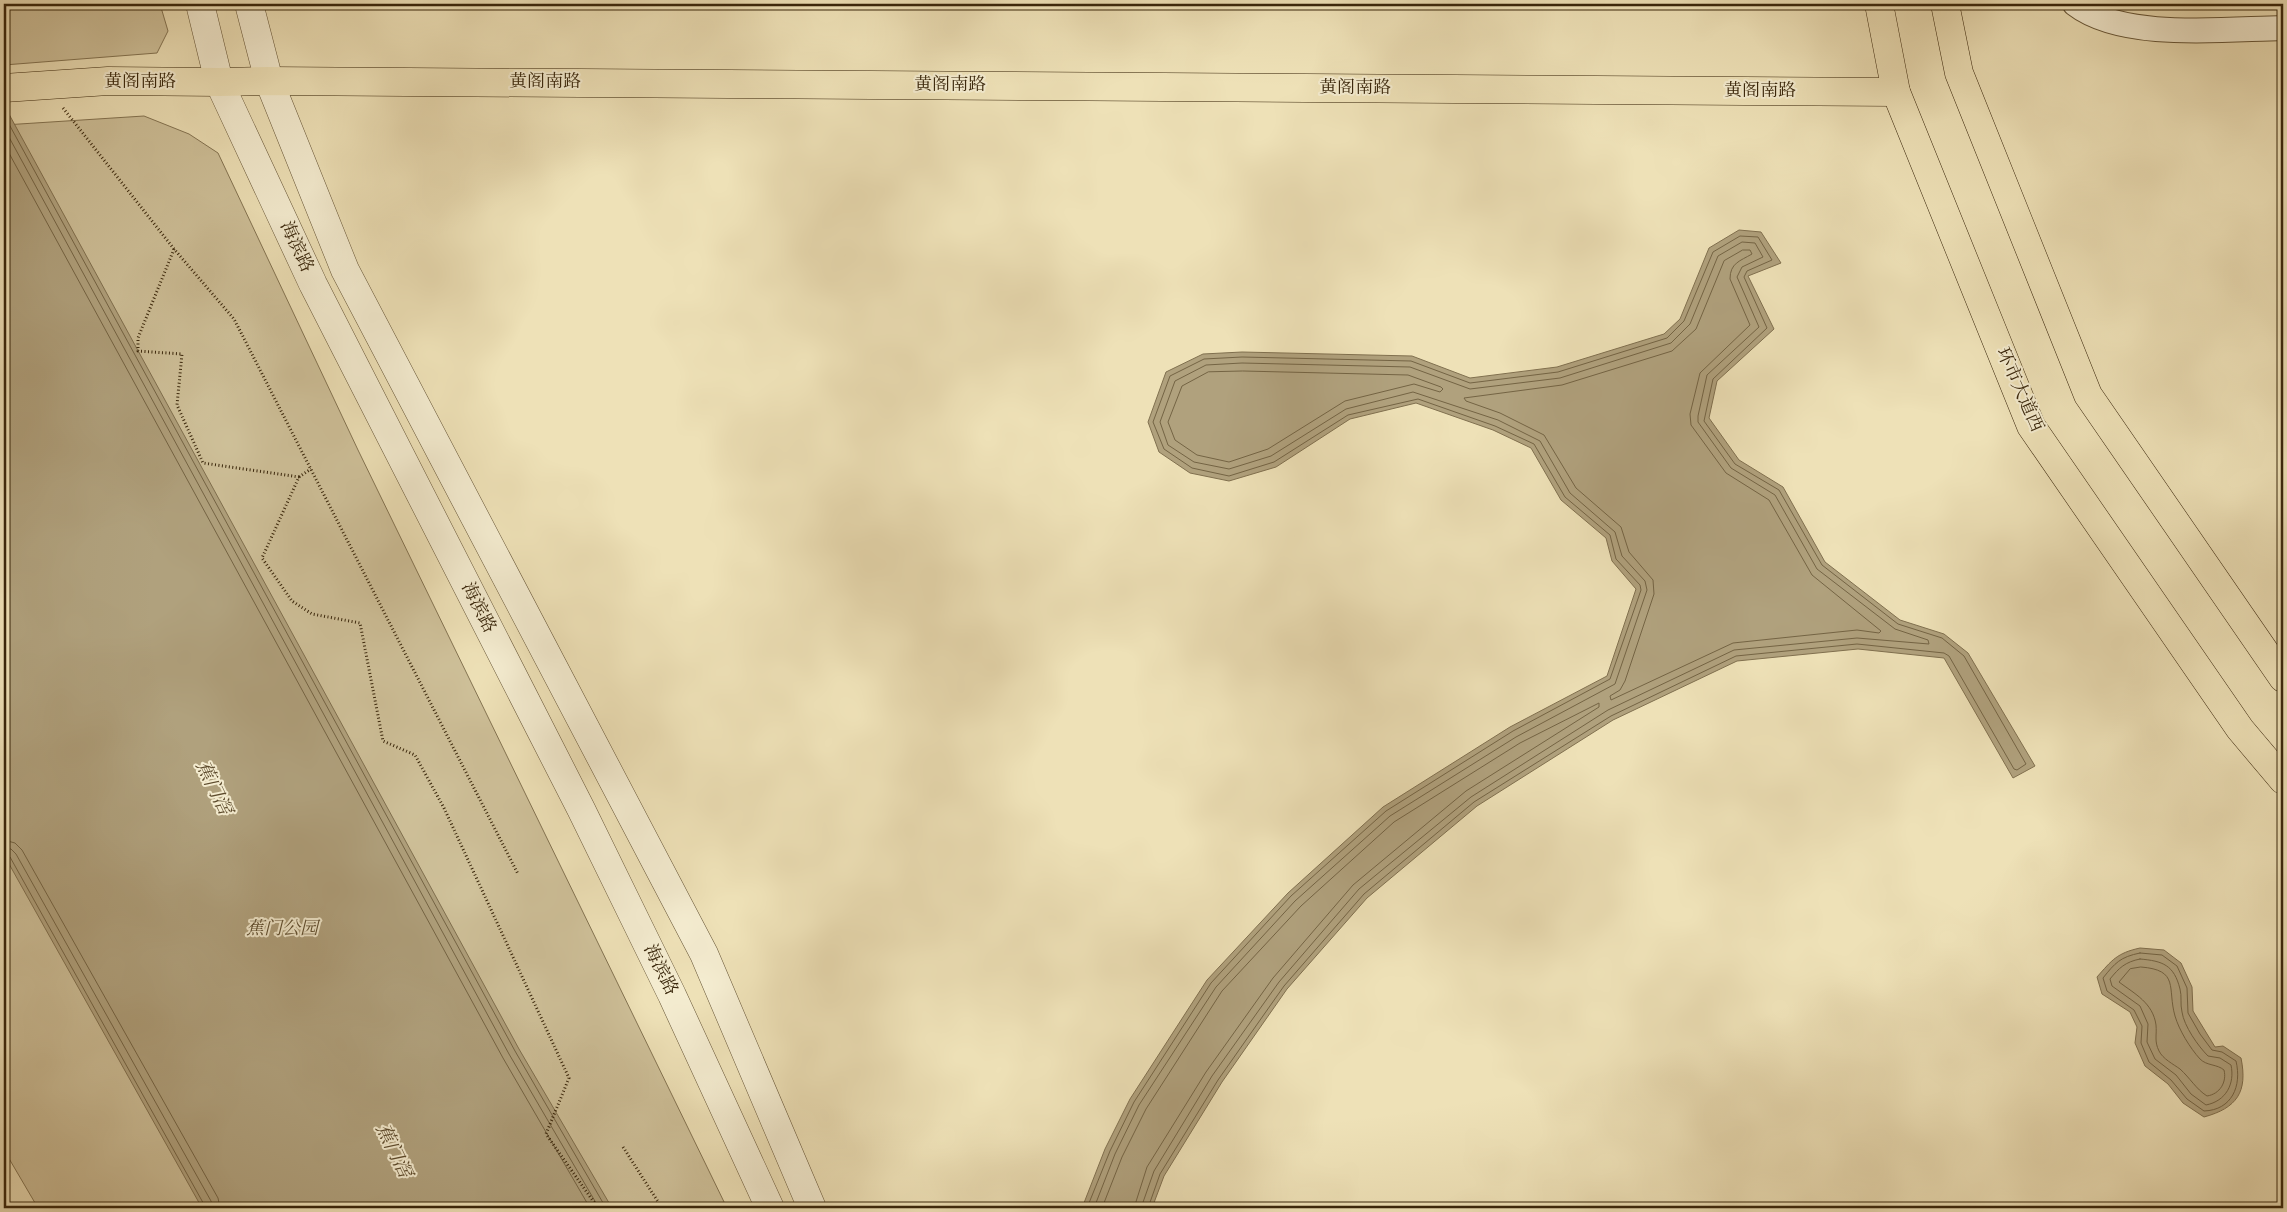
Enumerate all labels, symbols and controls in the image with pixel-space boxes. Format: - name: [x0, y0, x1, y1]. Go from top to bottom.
- street label: 黄阁南路: [104, 70, 176, 95]
- street label: 黄阁南路: [509, 70, 581, 95]
- street label: 黄阁南路: [914, 73, 986, 98]
- street label: 黄阁南路: [1319, 76, 1391, 101]
- street label: 黄阁南路: [1724, 79, 1796, 104]
- street label: 海滨路: [273, 217, 319, 277]
- street label: 环市大道西: [1989, 344, 2049, 436]
- street label: 海滨路: [455, 578, 501, 638]
- water label: 蕉门滘: [189, 757, 238, 822]
- park label: 蕉门公园: [246, 917, 321, 942]
- street label: 海滨路: [637, 940, 683, 1000]
- water label: 蕉门滘: [369, 1120, 418, 1185]

